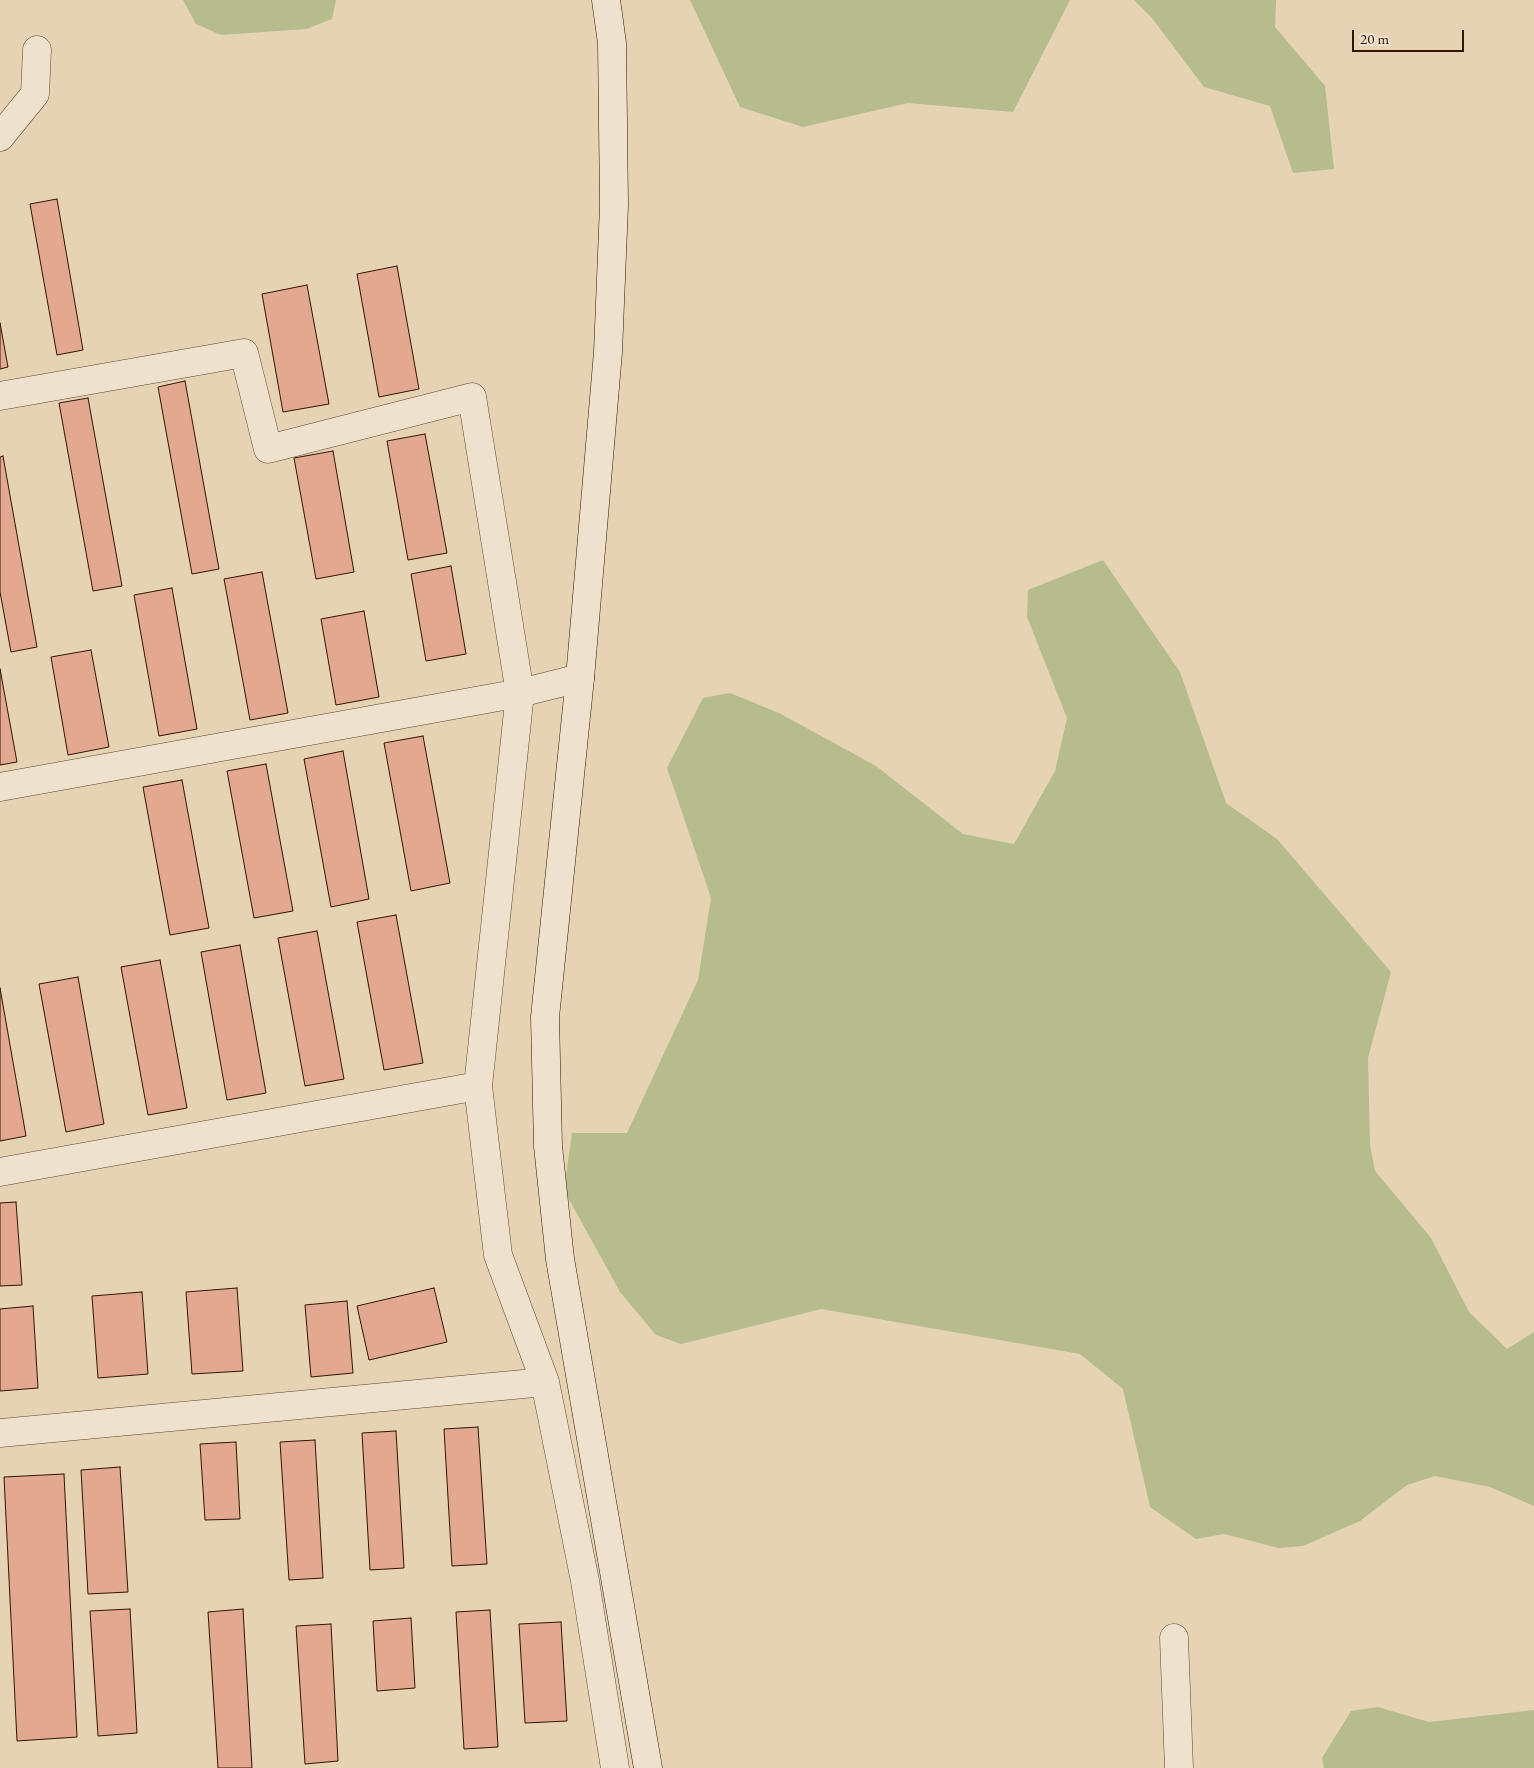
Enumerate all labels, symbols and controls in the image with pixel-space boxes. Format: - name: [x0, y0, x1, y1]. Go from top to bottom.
- scale bar: [1354, 20, 1466, 52]
- text: 20 m: [1360, 29, 1389, 48]

